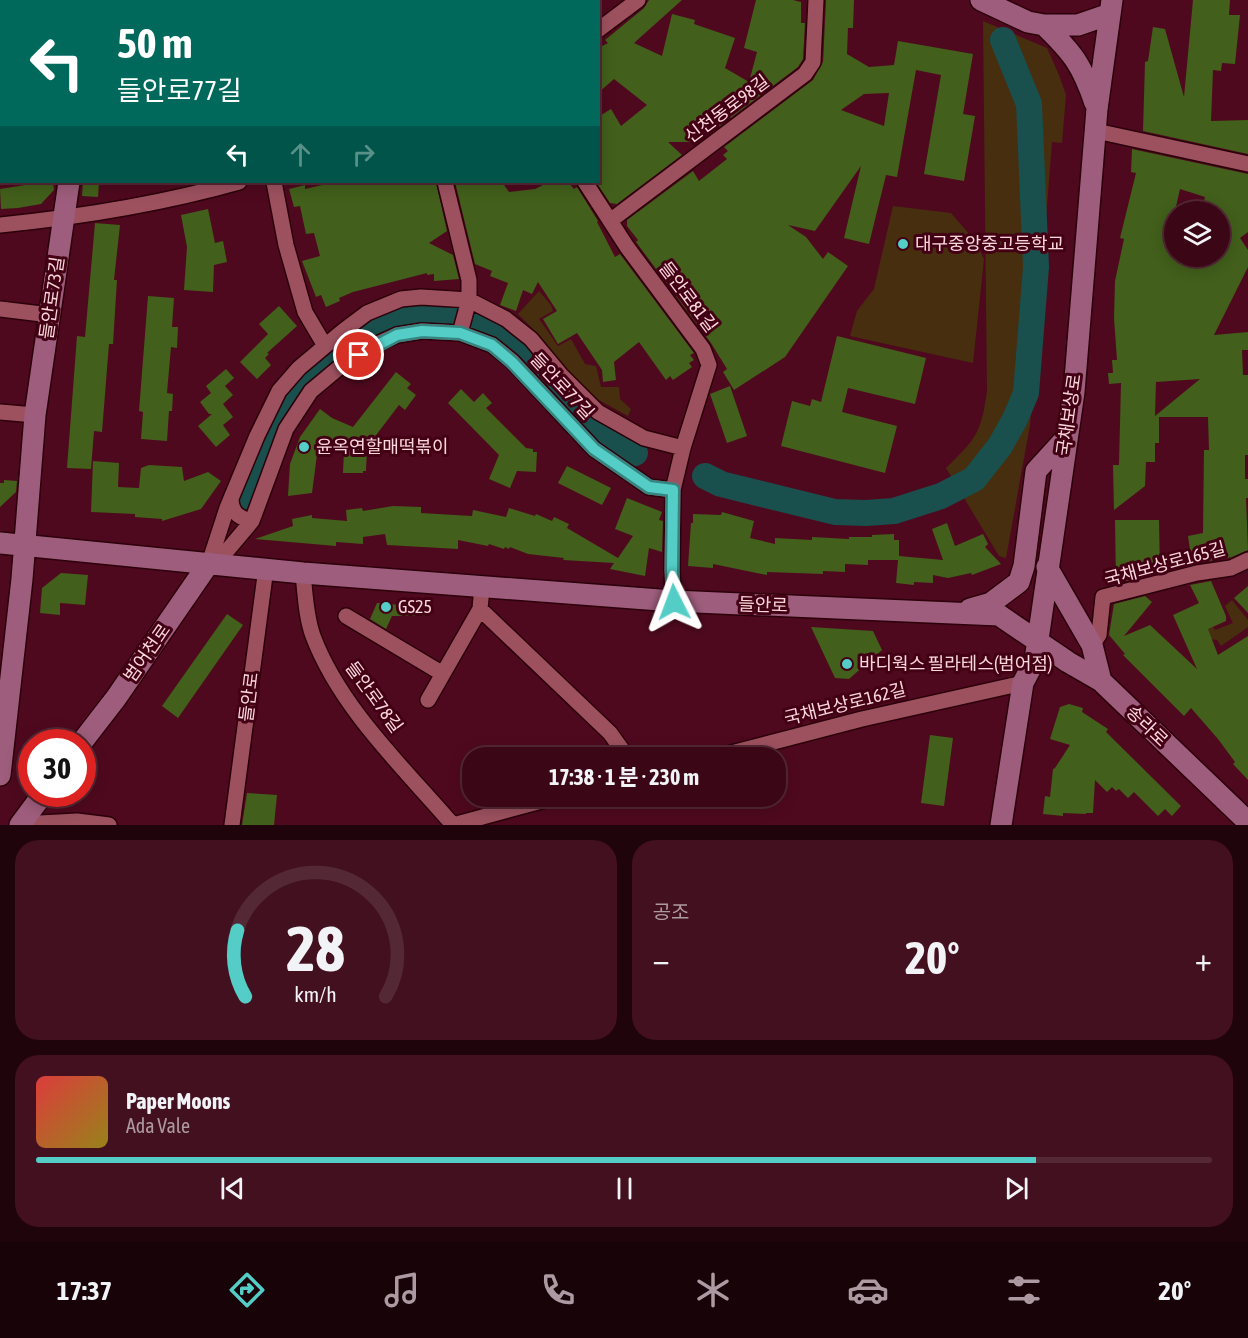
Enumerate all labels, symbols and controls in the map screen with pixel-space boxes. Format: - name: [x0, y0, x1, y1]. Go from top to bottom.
- text: 50 m: [117, 19, 192, 67]
- icon: left: [18, 24, 96, 102]
- street label: 신천동로98길: [681, 70, 773, 147]
- text: 들안로77길: [117, 75, 242, 106]
- icon: left: [221, 138, 254, 171]
- icon: ahead: [284, 138, 317, 171]
- icon: right: [347, 138, 380, 171]
- map controls: [1164, 201, 1230, 267]
- button: layers: [1164, 201, 1230, 267]
- place label: 대구중앙중고등학교: [915, 233, 1064, 254]
- marker: 대구중앙중고등학교: [896, 237, 910, 251]
- street label: 들안로73길: [35, 255, 68, 341]
- street label: 들안로81길: [655, 257, 722, 336]
- pin: [333, 329, 384, 380]
- icon: arrive: [342, 338, 375, 371]
- street label: 들안로77길: [526, 348, 598, 423]
- street label: 국채보상로: [1052, 372, 1085, 457]
- place label: 윤옥연할매떡볶이: [316, 436, 448, 457]
- marker: 윤옥연할매떡볶이: [297, 440, 311, 454]
- street label: 국채보상로165길: [1102, 537, 1228, 590]
- position arrow: [642, 570, 706, 634]
- street label: 들안로: [738, 593, 788, 616]
- place label: GS25: [398, 596, 432, 617]
- marker: GS25: [379, 600, 393, 614]
- street label: 범어천로: [119, 620, 174, 686]
- place label: 바디웍스 필라테스(범어점): [859, 653, 1052, 674]
- street label: 들안로78길: [341, 657, 407, 737]
- marker: 바디웍스 필라테스(범어점): [840, 657, 854, 671]
- street label: 들안로: [235, 671, 262, 723]
- street label: 국채보상로162길: [782, 678, 908, 729]
- street label: 송라로: [1122, 701, 1173, 750]
- speed limit sign: 30: [18, 729, 96, 807]
- text: 17:38 · 1 분 · 230 m: [549, 764, 699, 790]
- text: 공조: [653, 900, 689, 923]
- text: 28: [286, 913, 345, 984]
- text: 20°: [905, 932, 960, 984]
- text: −: [653, 940, 670, 978]
- text: +: [1195, 940, 1212, 978]
- text: km/h: [294, 982, 337, 1007]
- text: Paper Moons: [126, 1088, 230, 1114]
- text: Ada Vale: [126, 1114, 190, 1137]
- icon: previous: [216, 1172, 249, 1205]
- icon: pause: [608, 1172, 641, 1205]
- icon: next: [1000, 1172, 1033, 1205]
- icon: directions: [226, 1269, 268, 1311]
- icon: music: [381, 1269, 423, 1311]
- icon: phone: [537, 1269, 579, 1311]
- icon: climate: [692, 1269, 734, 1311]
- icon: car: [847, 1269, 889, 1311]
- icon: filters: [1003, 1269, 1045, 1311]
- text: 17:37: [57, 1275, 112, 1306]
- text: 20°: [1158, 1275, 1191, 1306]

